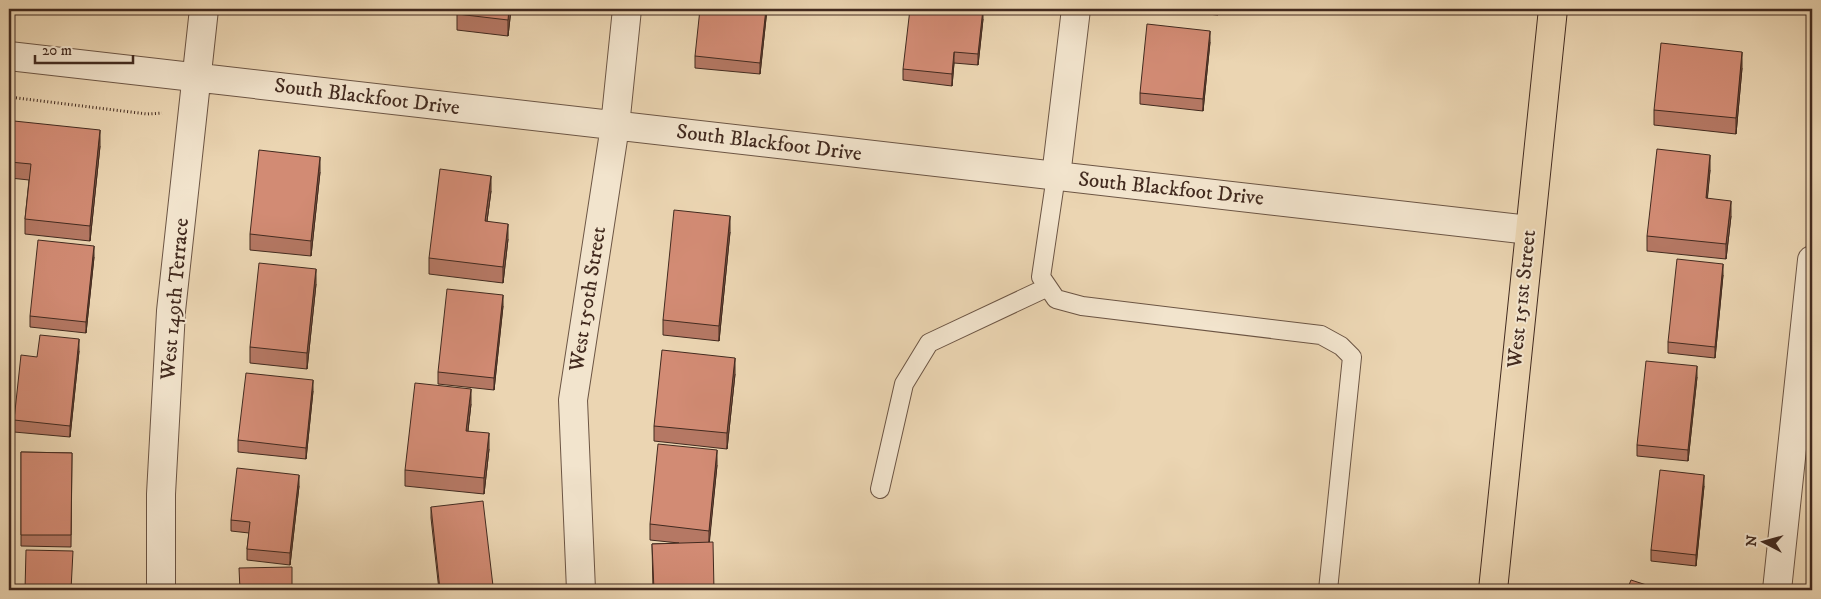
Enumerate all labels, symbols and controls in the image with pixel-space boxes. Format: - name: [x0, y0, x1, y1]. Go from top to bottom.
- scale bar: [35, 32, 132, 64]
- text: 20 m: [42, 41, 72, 60]
- street label: South Blackfoot Drive: [273, 73, 461, 121]
- street label: South Blackfoot Drive: [675, 119, 863, 167]
- street label: South Blackfoot Drive: [1077, 166, 1265, 212]
- street label: West 149th Terrace: [155, 217, 195, 382]
- street label: West 150th Street: [564, 224, 612, 374]
- street label: West 151st Street: [1502, 228, 1542, 370]
- north arrow: [1738, 516, 1788, 566]
- text: N: [1743, 534, 1762, 547]

